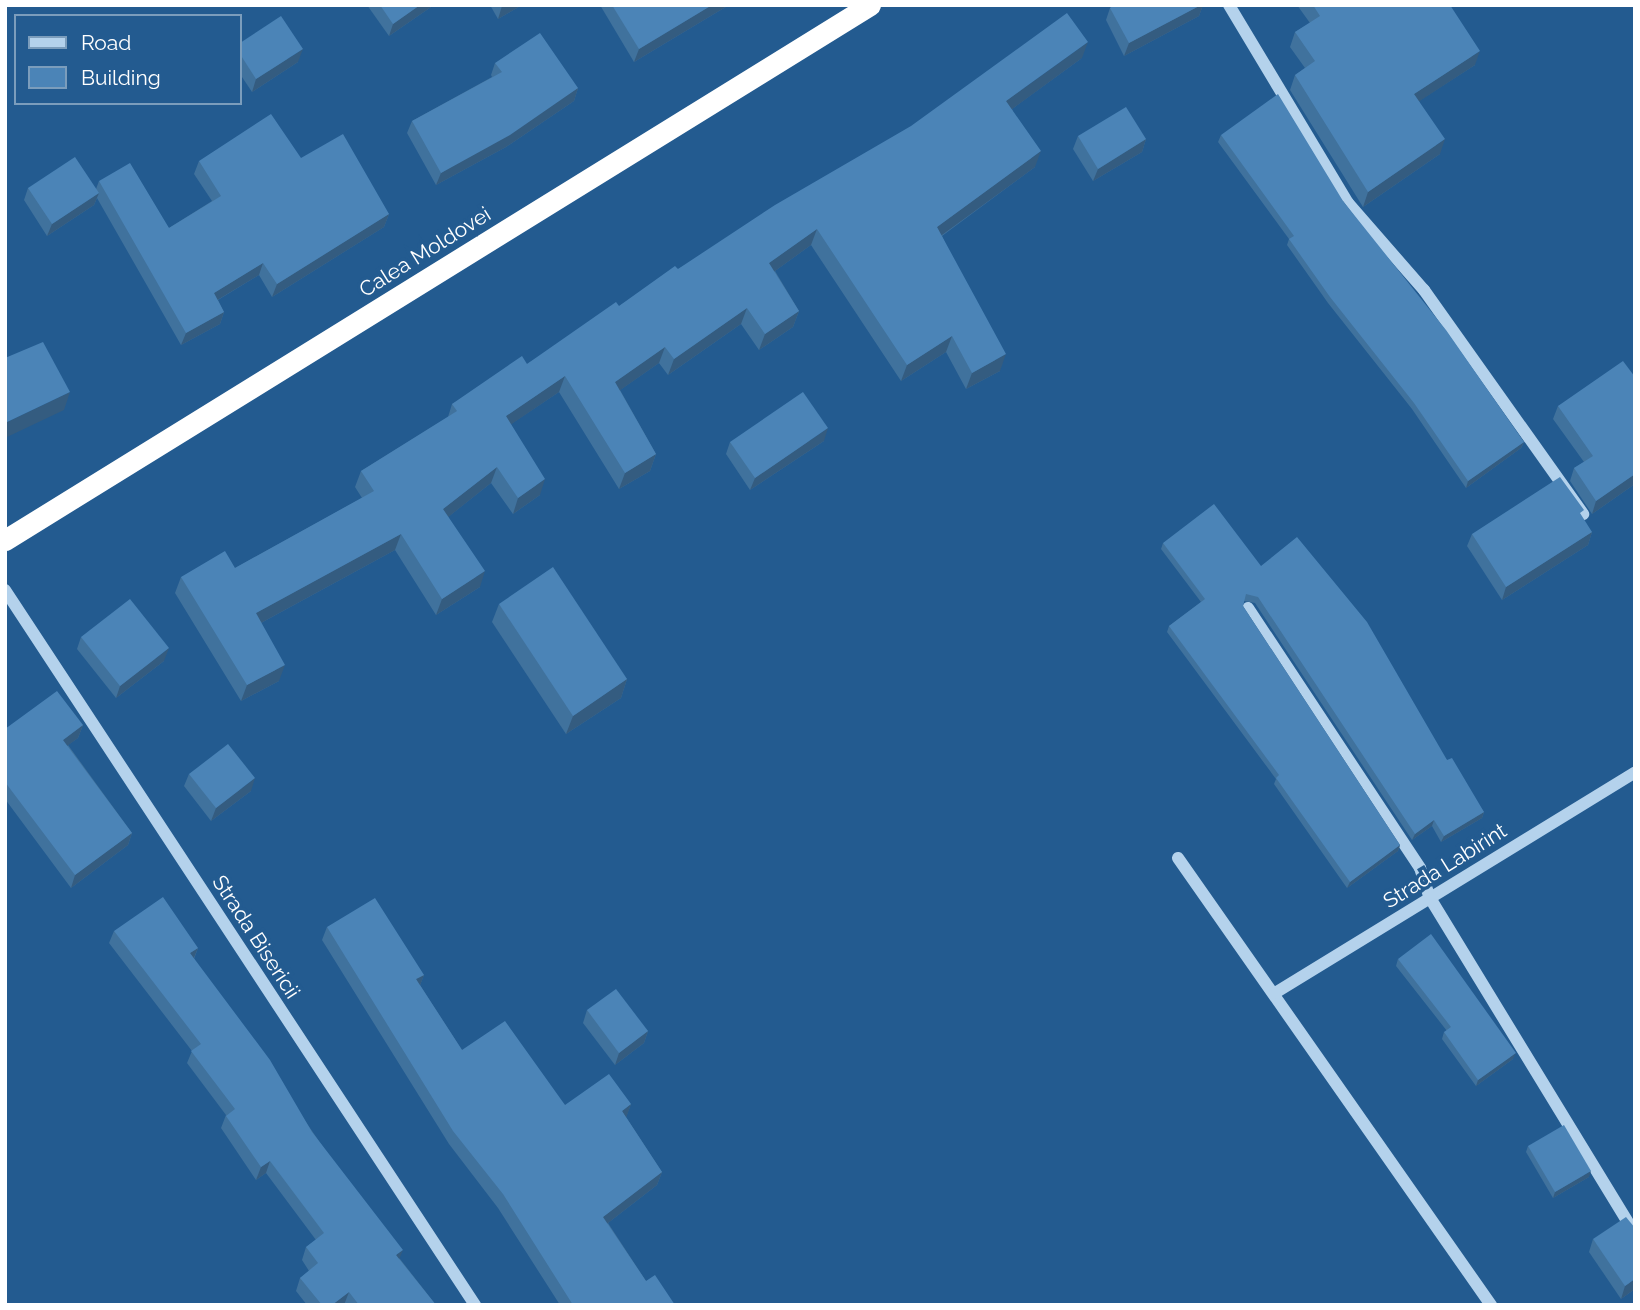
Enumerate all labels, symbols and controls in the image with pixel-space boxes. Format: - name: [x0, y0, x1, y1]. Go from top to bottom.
- legend: [14, 14, 242, 105]
- text: Road: [81, 30, 131, 55]
- text: Building: [81, 65, 161, 90]
- street label: Calea Moldovei: [355, 202, 495, 302]
- street label: Strada Labirint: [1379, 818, 1511, 914]
- street label: Strada Bisericii: [207, 871, 305, 1003]

